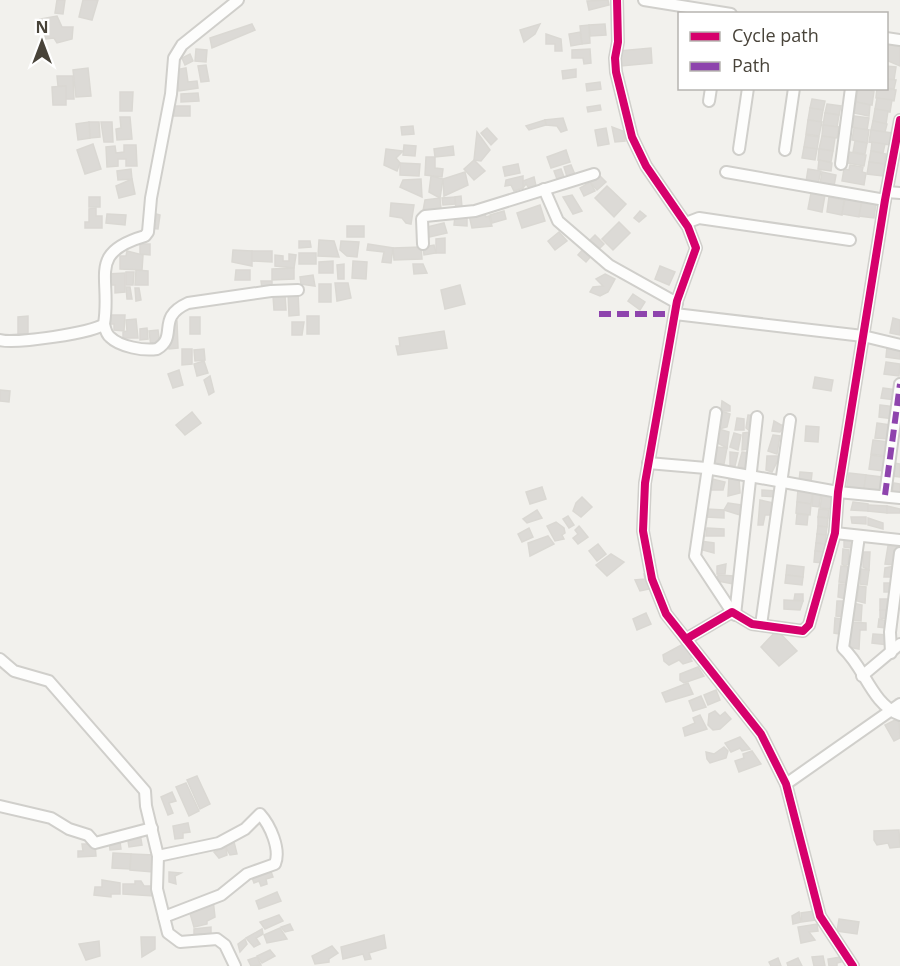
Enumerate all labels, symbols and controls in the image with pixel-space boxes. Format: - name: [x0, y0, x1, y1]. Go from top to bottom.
- north arrow: [12, 12, 72, 72]
- legend: [678, 12, 888, 90]
- text: N: [35, 16, 49, 38]
- text: Cycle path: [732, 23, 819, 47]
- text: Path: [732, 53, 770, 77]

